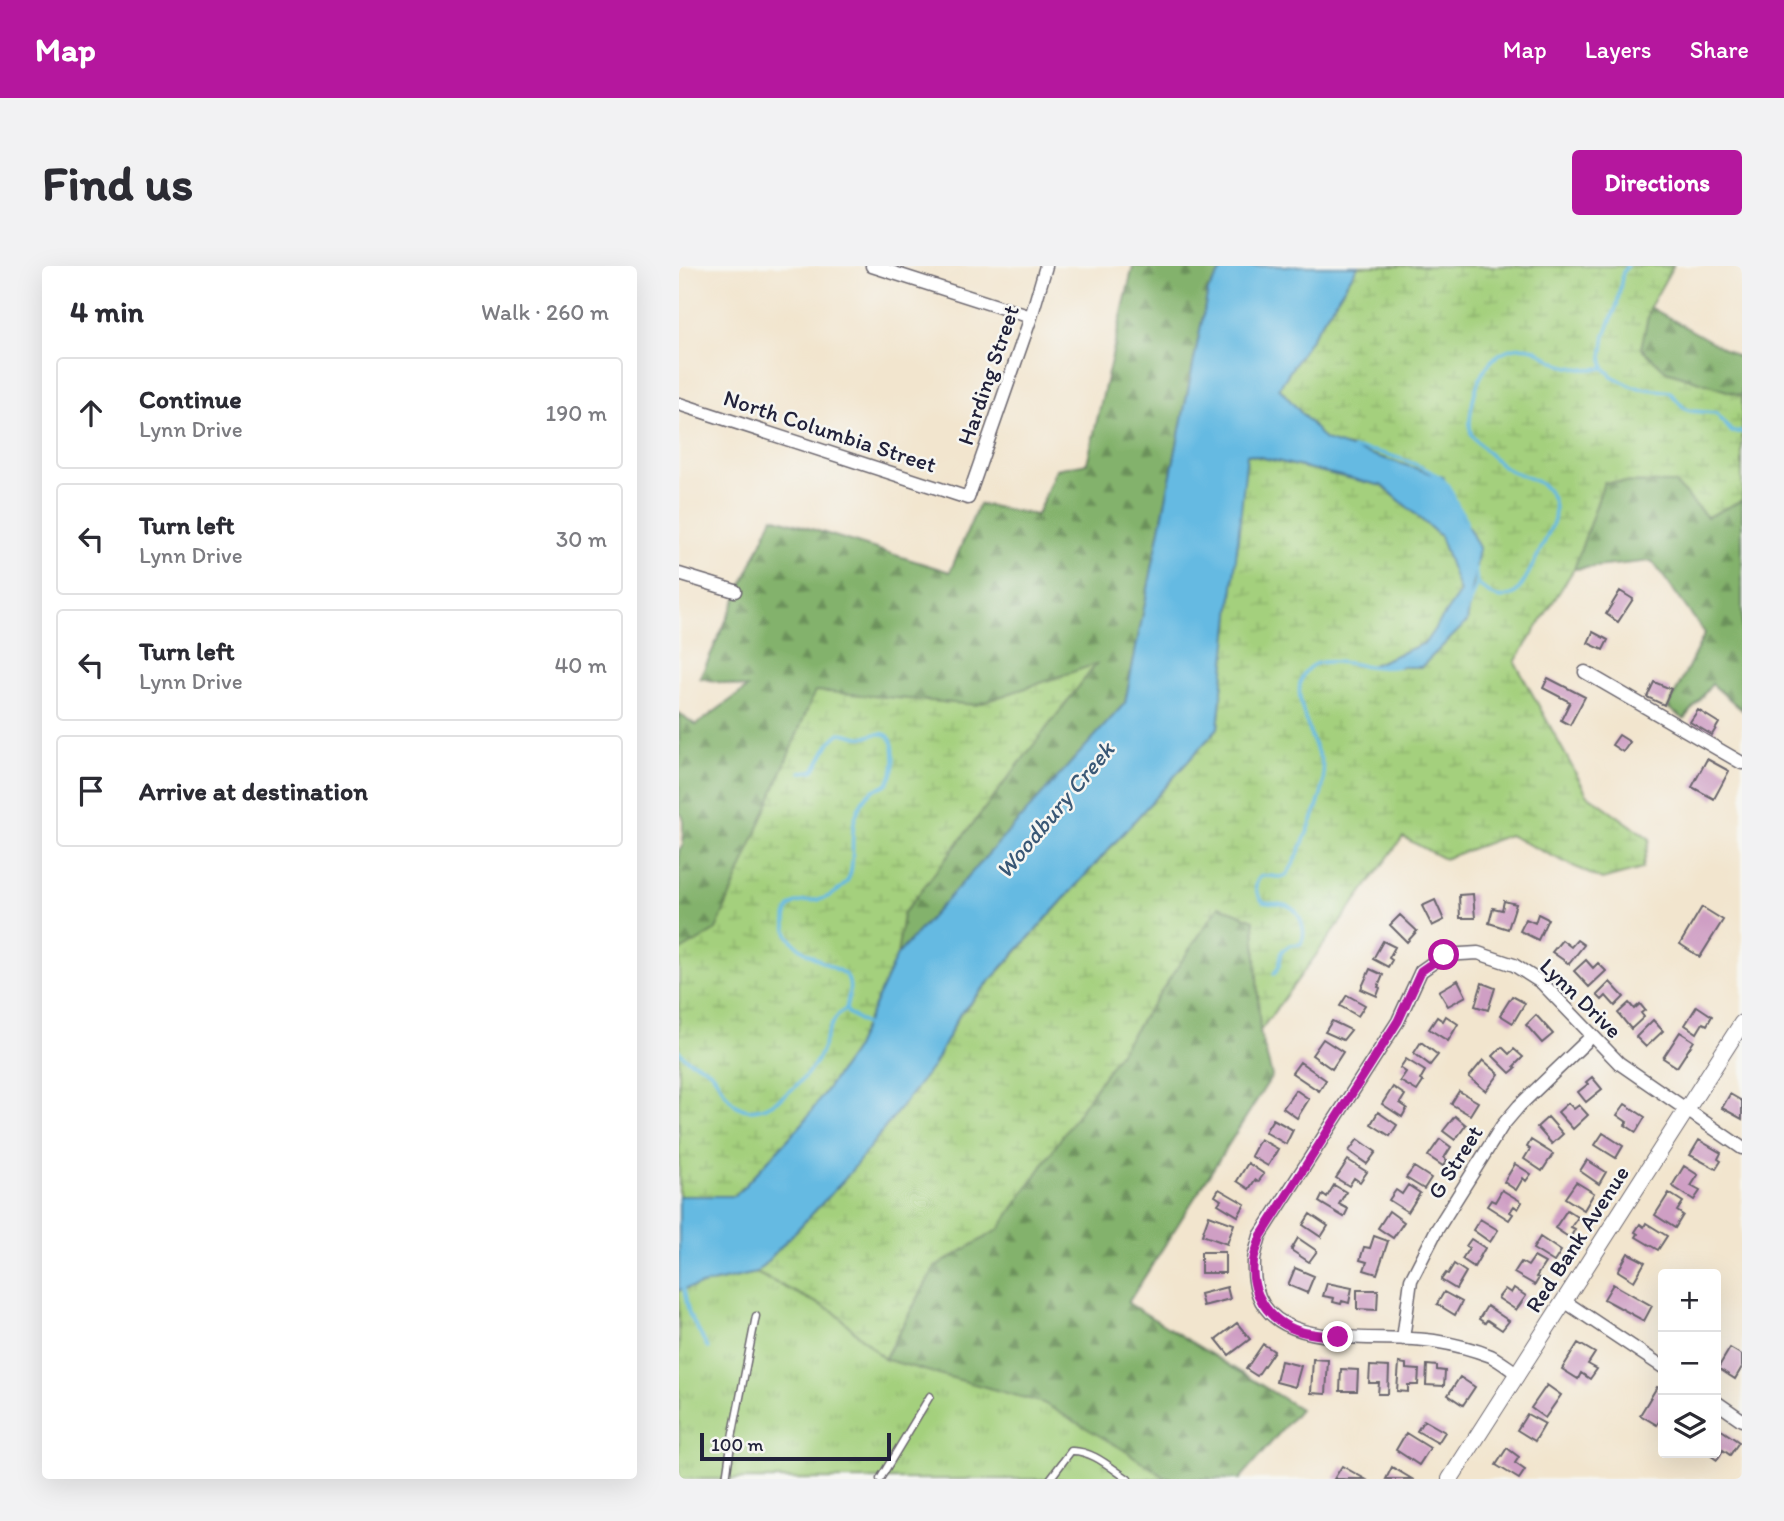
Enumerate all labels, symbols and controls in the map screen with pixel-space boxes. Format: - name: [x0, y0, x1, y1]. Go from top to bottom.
- text: Map: [35, 30, 96, 69]
- text: Map: [1503, 35, 1547, 64]
- text: Layers: [1585, 35, 1652, 64]
- text: Share: [1690, 35, 1749, 64]
- button: Directions: [1572, 150, 1742, 215]
- text: Find us: [42, 153, 193, 212]
- text: 4 min: [70, 293, 144, 330]
- text: Walk · 260 m: [481, 298, 609, 326]
- street label: Harding Street: [951, 301, 1025, 449]
- text: Continue: [139, 383, 242, 415]
- street label: North Columbia Street: [720, 383, 940, 479]
- icon: ahead: [72, 394, 110, 432]
- text: 190 m: [546, 399, 607, 427]
- text: Lynn Drive: [139, 415, 243, 443]
- text: Turn left: [139, 509, 235, 541]
- icon: left: [72, 520, 110, 558]
- text: 30 m: [556, 525, 607, 553]
- text: Lynn Drive: [139, 541, 243, 569]
- text: Turn left: [139, 635, 235, 667]
- icon: left: [72, 646, 110, 684]
- text: 40 m: [554, 651, 607, 679]
- text: Lynn Drive: [139, 667, 243, 695]
- water label: Woodbury Creek: [989, 734, 1121, 884]
- icon: arrive: [72, 772, 110, 810]
- text: Arrive at destination: [139, 775, 368, 807]
- route start: [1428, 939, 1459, 970]
- street label: Lynn Drive: [1534, 952, 1628, 1044]
- street label: G Street: [1421, 1120, 1489, 1204]
- street label: Red Bank Avenue: [1519, 1160, 1635, 1318]
- map controls: [1658, 1269, 1721, 1458]
- button: +: [1658, 1269, 1721, 1332]
- route end: [1322, 1321, 1353, 1352]
- button: −: [1658, 1332, 1721, 1395]
- button: layers: [1658, 1395, 1721, 1458]
- scale bar: [700, 1430, 891, 1462]
- text: 100 m: [711, 1433, 763, 1456]

